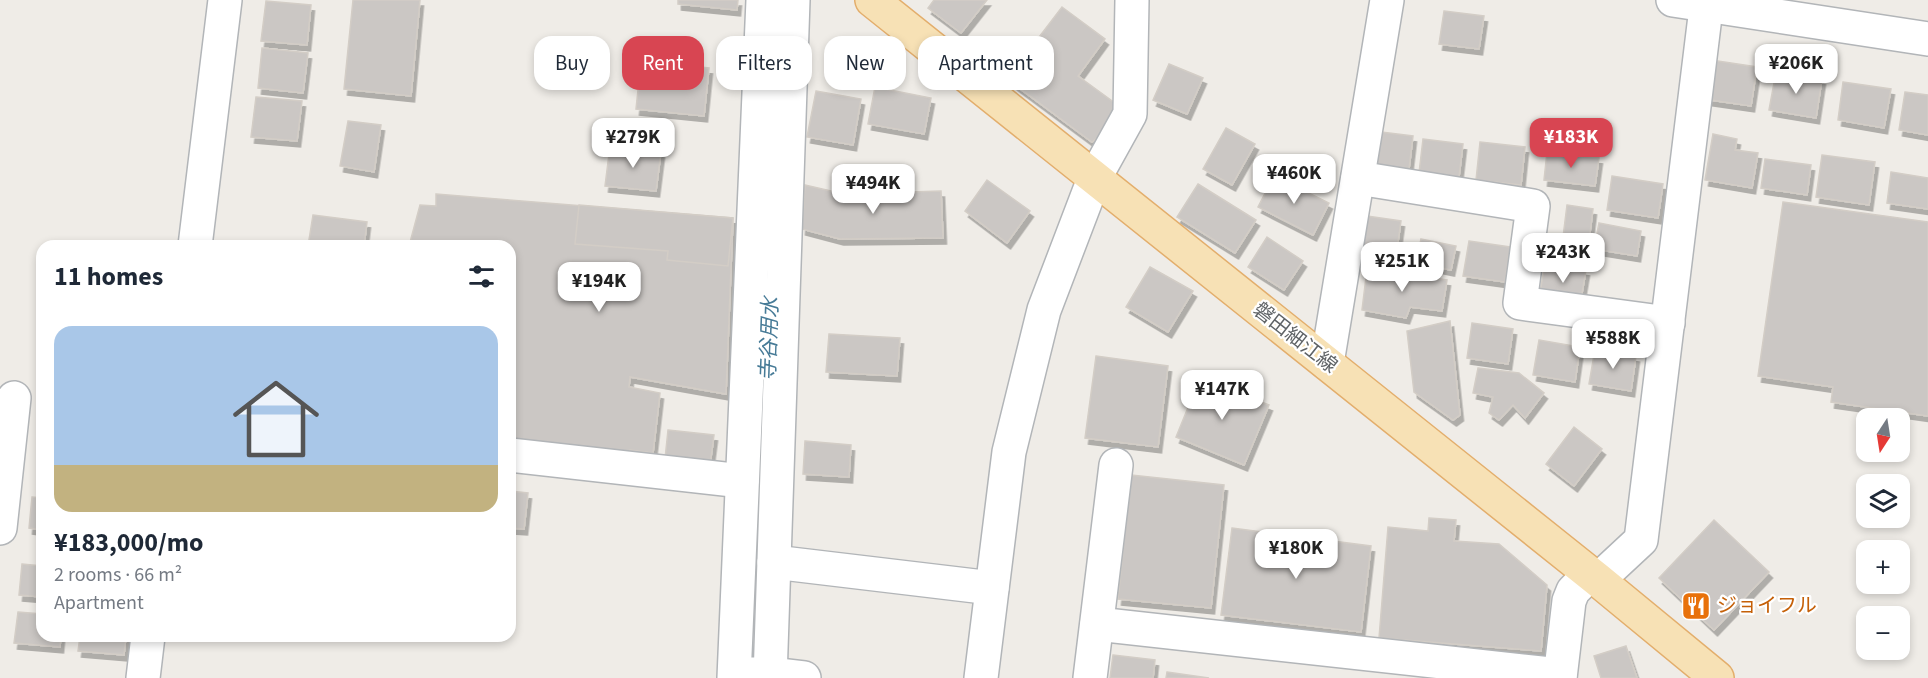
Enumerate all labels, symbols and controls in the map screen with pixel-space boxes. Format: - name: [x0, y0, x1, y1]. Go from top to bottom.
- chip: Buy: [534, 36, 610, 90]
- chip: Rent: [622, 36, 704, 90]
- chip: Filters: [716, 36, 812, 90]
- chip: New: [824, 36, 906, 90]
- chip: Apartment: [918, 36, 1054, 90]
- pin: ¥206K: [1754, 44, 1838, 95]
- text: ¥206K: [1769, 49, 1823, 77]
- pin: ¥279K: [591, 118, 675, 169]
- pin: ¥183K: [1529, 118, 1613, 169]
- text: ¥279K: [606, 123, 660, 151]
- text: ¥183K: [1544, 123, 1598, 151]
- pin: ¥460K: [1252, 154, 1336, 205]
- text: ¥460K: [1267, 159, 1321, 187]
- pin: ¥494K: [831, 164, 915, 215]
- text: ¥494K: [846, 169, 900, 197]
- pin: ¥243K: [1521, 233, 1605, 284]
- text: ¥243K: [1536, 238, 1590, 266]
- pin: ¥251K: [1360, 242, 1444, 293]
- text: ¥251K: [1375, 247, 1429, 275]
- text: 11 homes: [54, 258, 163, 295]
- icon: filters: [465, 260, 498, 293]
- pin: ¥194K: [557, 262, 641, 313]
- text: ¥194K: [572, 267, 626, 295]
- water label: 寺谷用水: [753, 295, 786, 381]
- street label: 磐田細江線: [1247, 296, 1343, 380]
- pin: ¥588K: [1571, 319, 1655, 370]
- text: ¥588K: [1586, 324, 1640, 352]
- icon: home: [222, 365, 330, 473]
- pin: ¥147K: [1180, 370, 1264, 421]
- text: ¥147K: [1195, 375, 1249, 403]
- north arrow: [1856, 408, 1910, 462]
- map controls: [1856, 408, 1910, 660]
- button: layers: [1856, 474, 1910, 528]
- text: ¥183,000/mo: [54, 524, 203, 561]
- pin: ¥180K: [1254, 529, 1338, 580]
- text: ¥180K: [1269, 534, 1323, 562]
- button: +: [1856, 540, 1910, 594]
- text: 2 rooms · 66 m²: [54, 561, 182, 589]
- text: Apartment: [54, 589, 144, 617]
- restaurant icon: ジョイフル: [1680, 590, 1712, 622]
- place label: ジョイフル: [1717, 592, 1817, 620]
- button: −: [1856, 606, 1910, 660]

